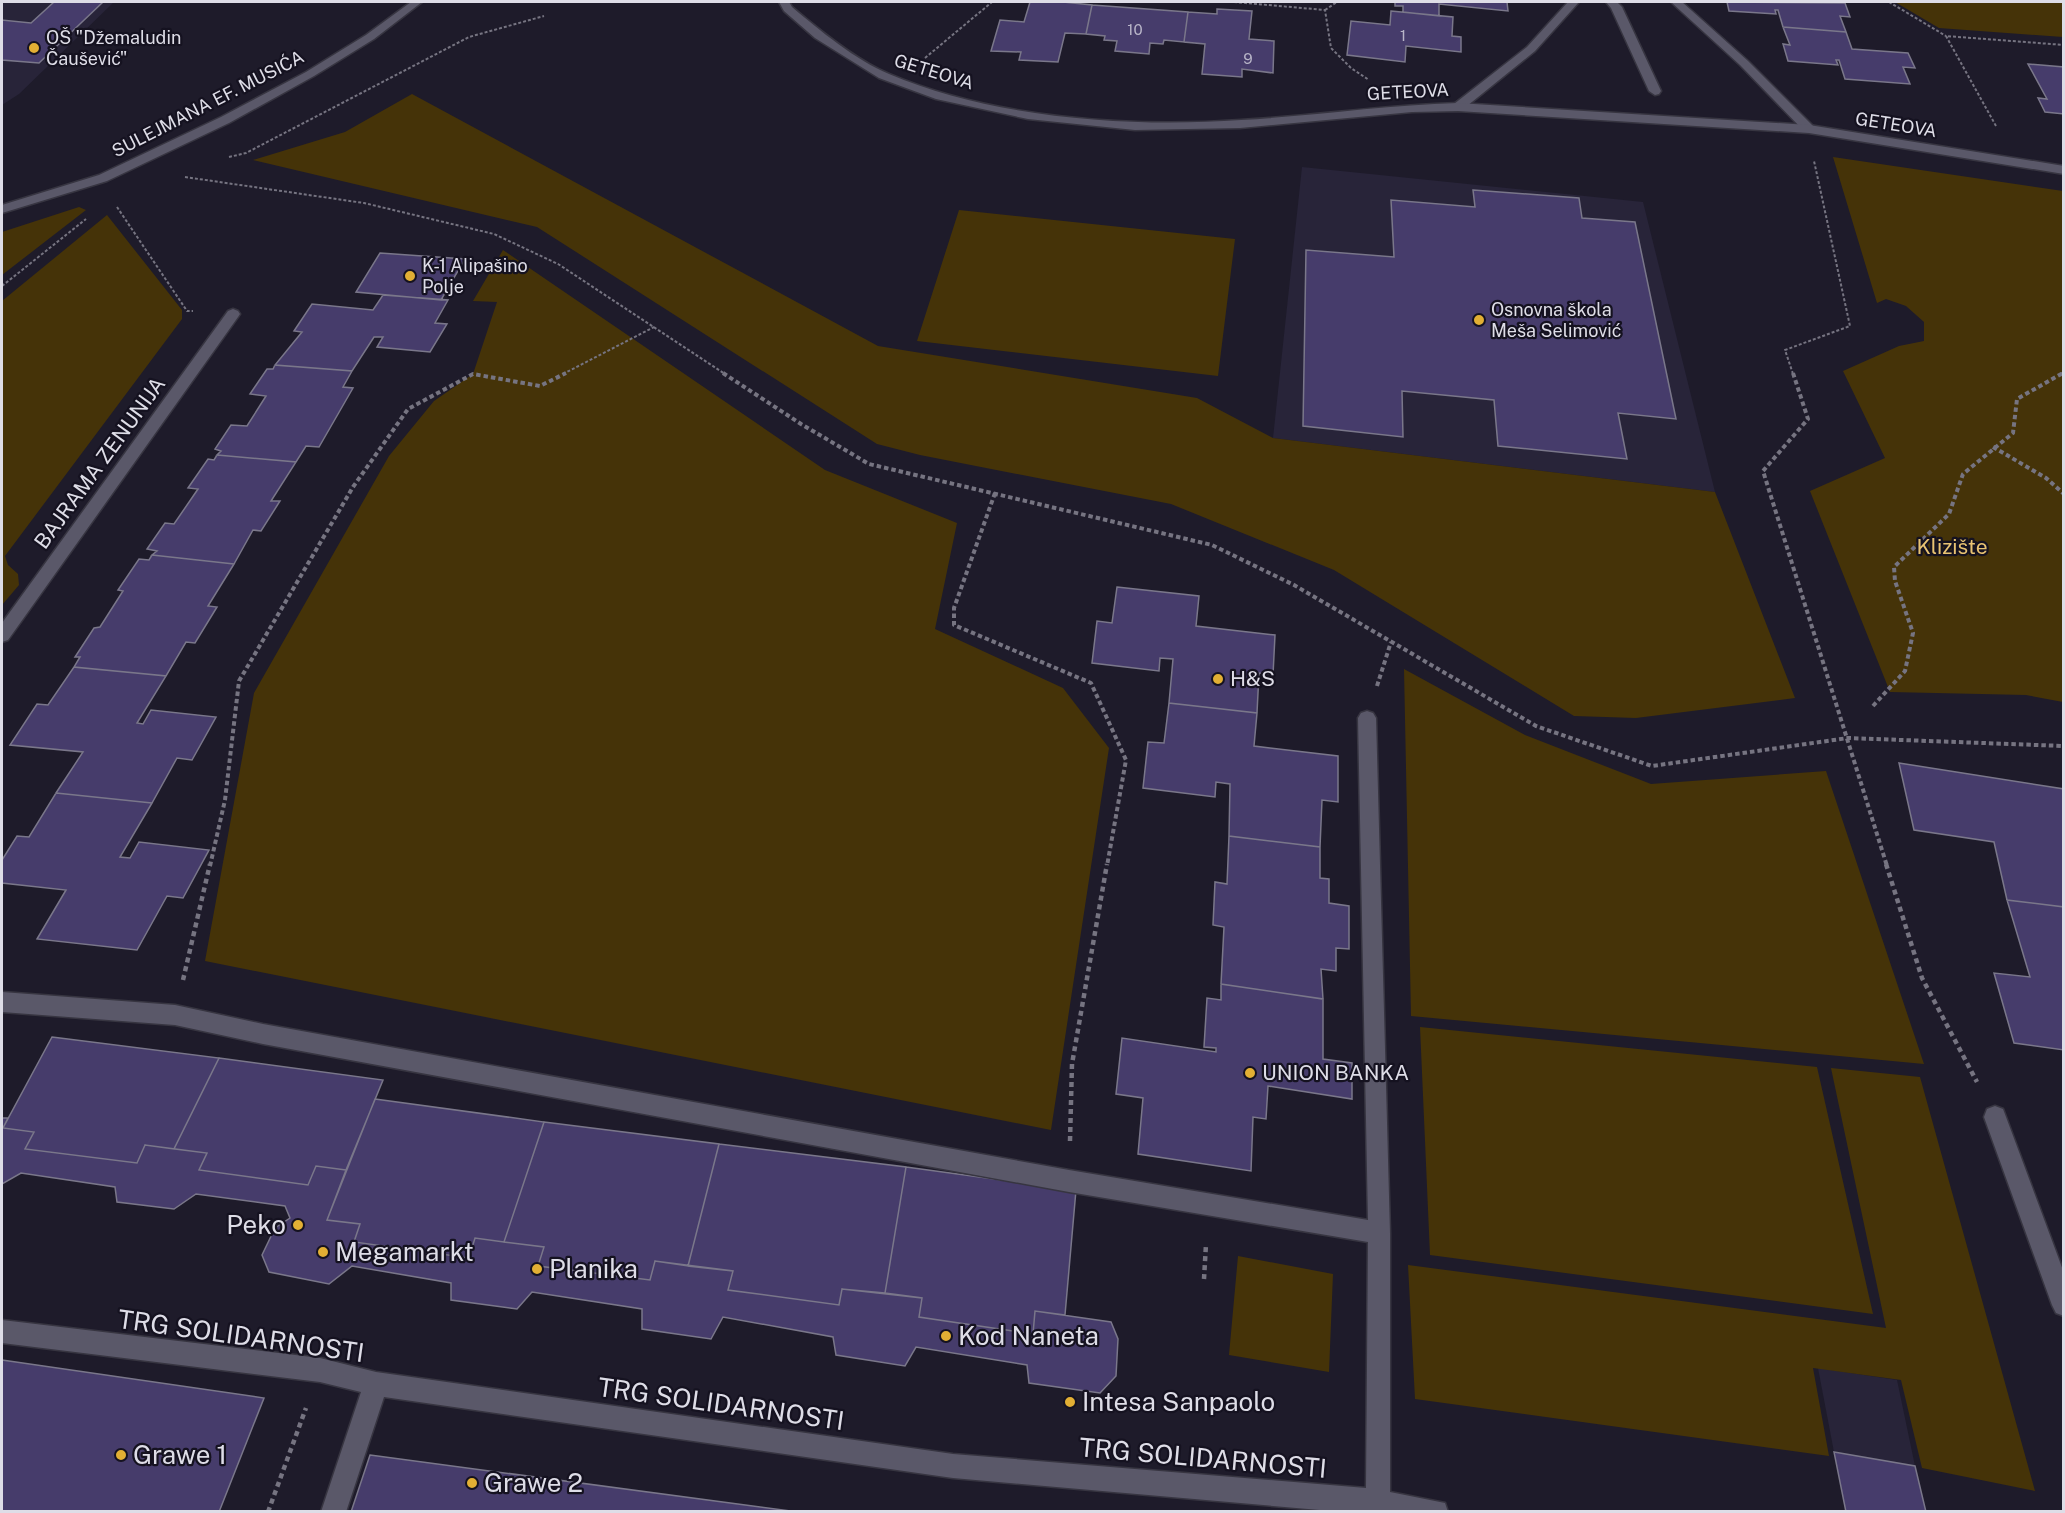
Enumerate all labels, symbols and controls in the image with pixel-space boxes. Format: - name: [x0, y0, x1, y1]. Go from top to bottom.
- house number: 10: [1127, 21, 1143, 38]
- place label: OŠ "Džemaludin Čaušević": [46, 27, 181, 69]
- house number: 1: [1400, 27, 1406, 44]
- marker: OŠ "Džemaludin Čaušević": [27, 41, 41, 55]
- street label: SULEJMANA EF. MUSIĆA: [108, 45, 307, 161]
- street label: GETEOVA: [892, 49, 977, 94]
- house number: 9: [1243, 50, 1253, 67]
- street label: GETEOVA: [1366, 79, 1450, 104]
- street label: GETEOVA: [1854, 108, 1939, 141]
- place label: K-1 Alipašino Polje: [422, 255, 528, 297]
- marker: K-1 Alipašino Polje: [403, 269, 417, 283]
- place label: Osnovna škola Meša Selimović: [1491, 299, 1622, 341]
- marker: Osnovna škola Meša Selimović: [1472, 313, 1486, 327]
- street label: BAJRAMA ZENUNIJA: [29, 372, 170, 553]
- park label: Klizište: [1916, 534, 1988, 559]
- place label: H&S: [1230, 666, 1275, 691]
- marker: H&S: [1211, 672, 1225, 686]
- place label: UNION BANKA: [1262, 1060, 1409, 1085]
- marker: UNION BANKA: [1243, 1066, 1257, 1080]
- place label: Peko: [226, 1209, 286, 1240]
- marker: Peko: [291, 1218, 305, 1232]
- place label: Megamarkt: [335, 1236, 474, 1267]
- marker: Megamarkt: [316, 1245, 330, 1259]
- place label: Planika: [549, 1253, 638, 1284]
- marker: Planika: [530, 1262, 544, 1276]
- street label: TRG SOLIDARNOSTI: [116, 1303, 366, 1368]
- place label: Kod Naneta: [958, 1320, 1099, 1351]
- marker: Kod Naneta: [939, 1329, 953, 1343]
- street label: TRG SOLIDARNOSTI: [596, 1371, 846, 1436]
- place label: Intesa Sanpaolo: [1082, 1386, 1275, 1417]
- marker: Intesa Sanpaolo: [1063, 1395, 1077, 1409]
- street label: TRG SOLIDARNOSTI: [1078, 1431, 1328, 1484]
- place label: Grawe 1: [133, 1439, 227, 1470]
- marker: Grawe 1: [114, 1448, 128, 1462]
- place label: Grawe 2: [484, 1467, 583, 1498]
- marker: Grawe 2: [465, 1476, 479, 1490]

